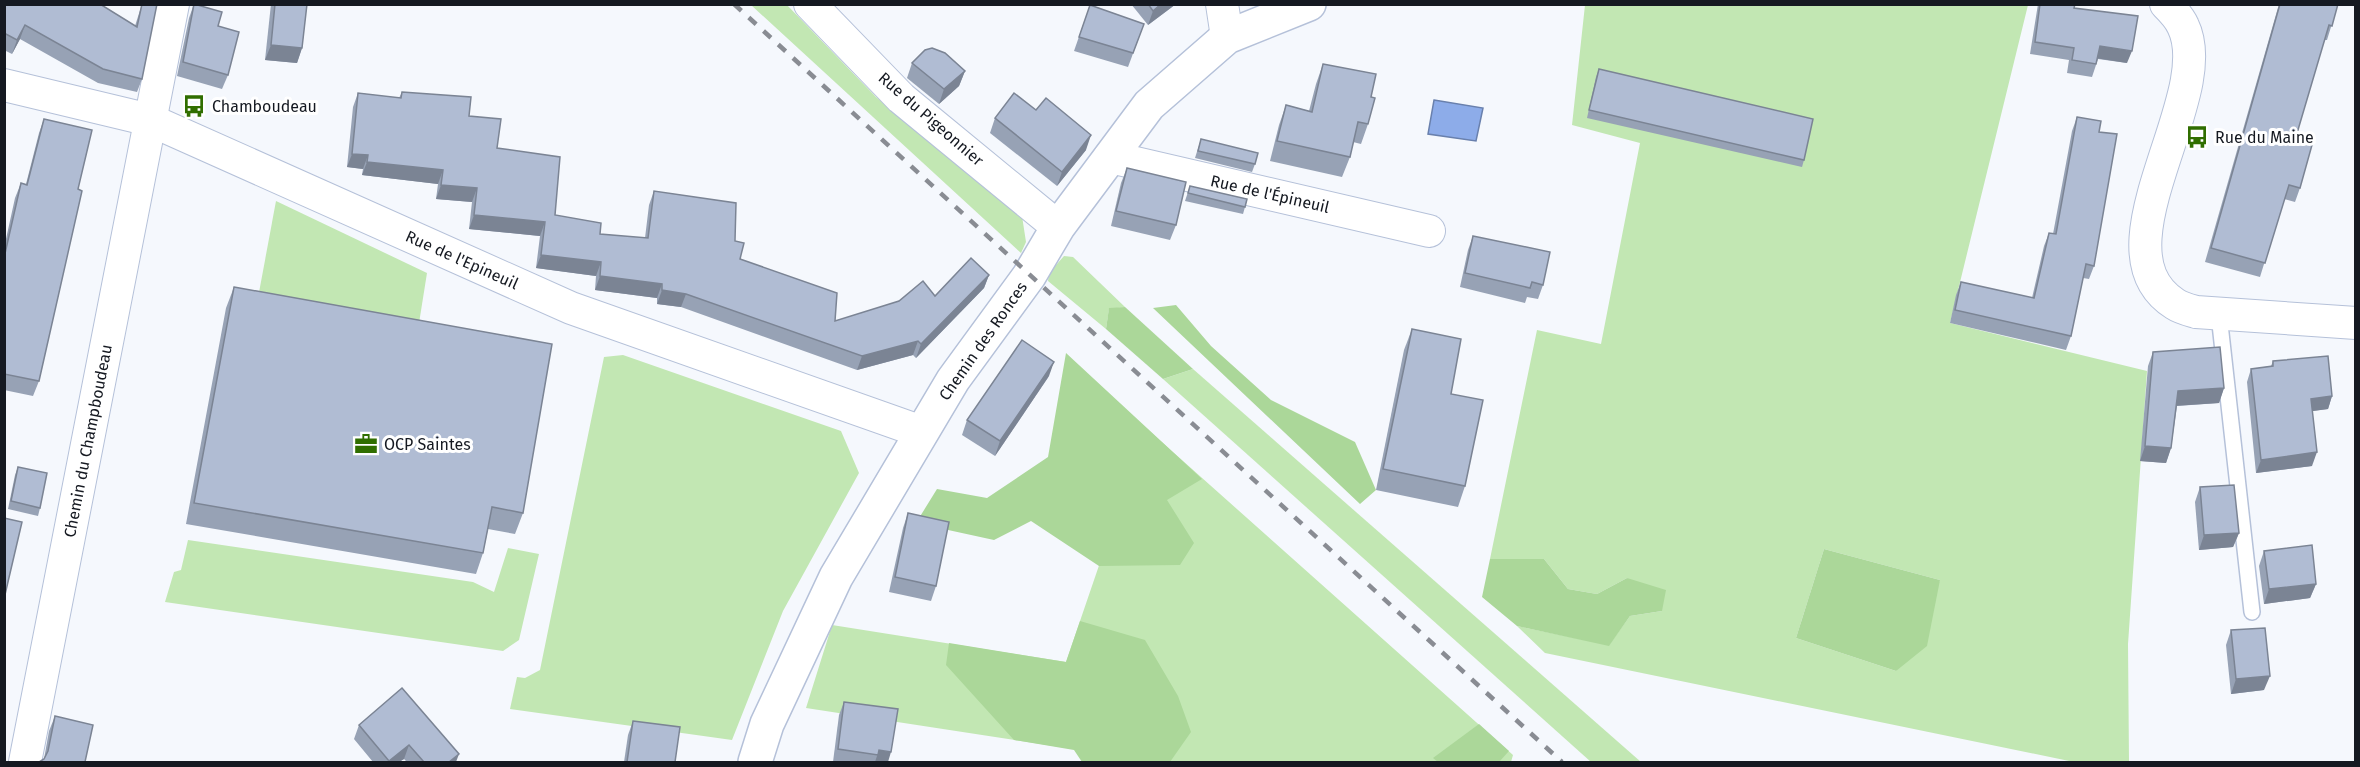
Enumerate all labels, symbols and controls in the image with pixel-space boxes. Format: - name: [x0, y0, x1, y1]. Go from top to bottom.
- street label: Rue du Pigeonnier: [875, 68, 988, 170]
- bus stop icon: Chamboudeau: [181, 93, 207, 119]
- place label: Chamboudeau: [212, 97, 317, 116]
- bus stop icon: Rue du Maine: [2184, 124, 2210, 150]
- place label: Rue du Maine: [2215, 128, 2314, 147]
- street label: Rue de l'Épineuil: [1209, 170, 1332, 217]
- street label: Rue de l'Epineuil: [403, 227, 522, 294]
- street label: Chemin des Ronces: [935, 278, 1031, 404]
- street label: Chemin du Champboudeau: [60, 343, 116, 539]
- office icon: OCP Saintes: [353, 431, 379, 457]
- place label: OCP Saintes: [384, 435, 471, 454]

